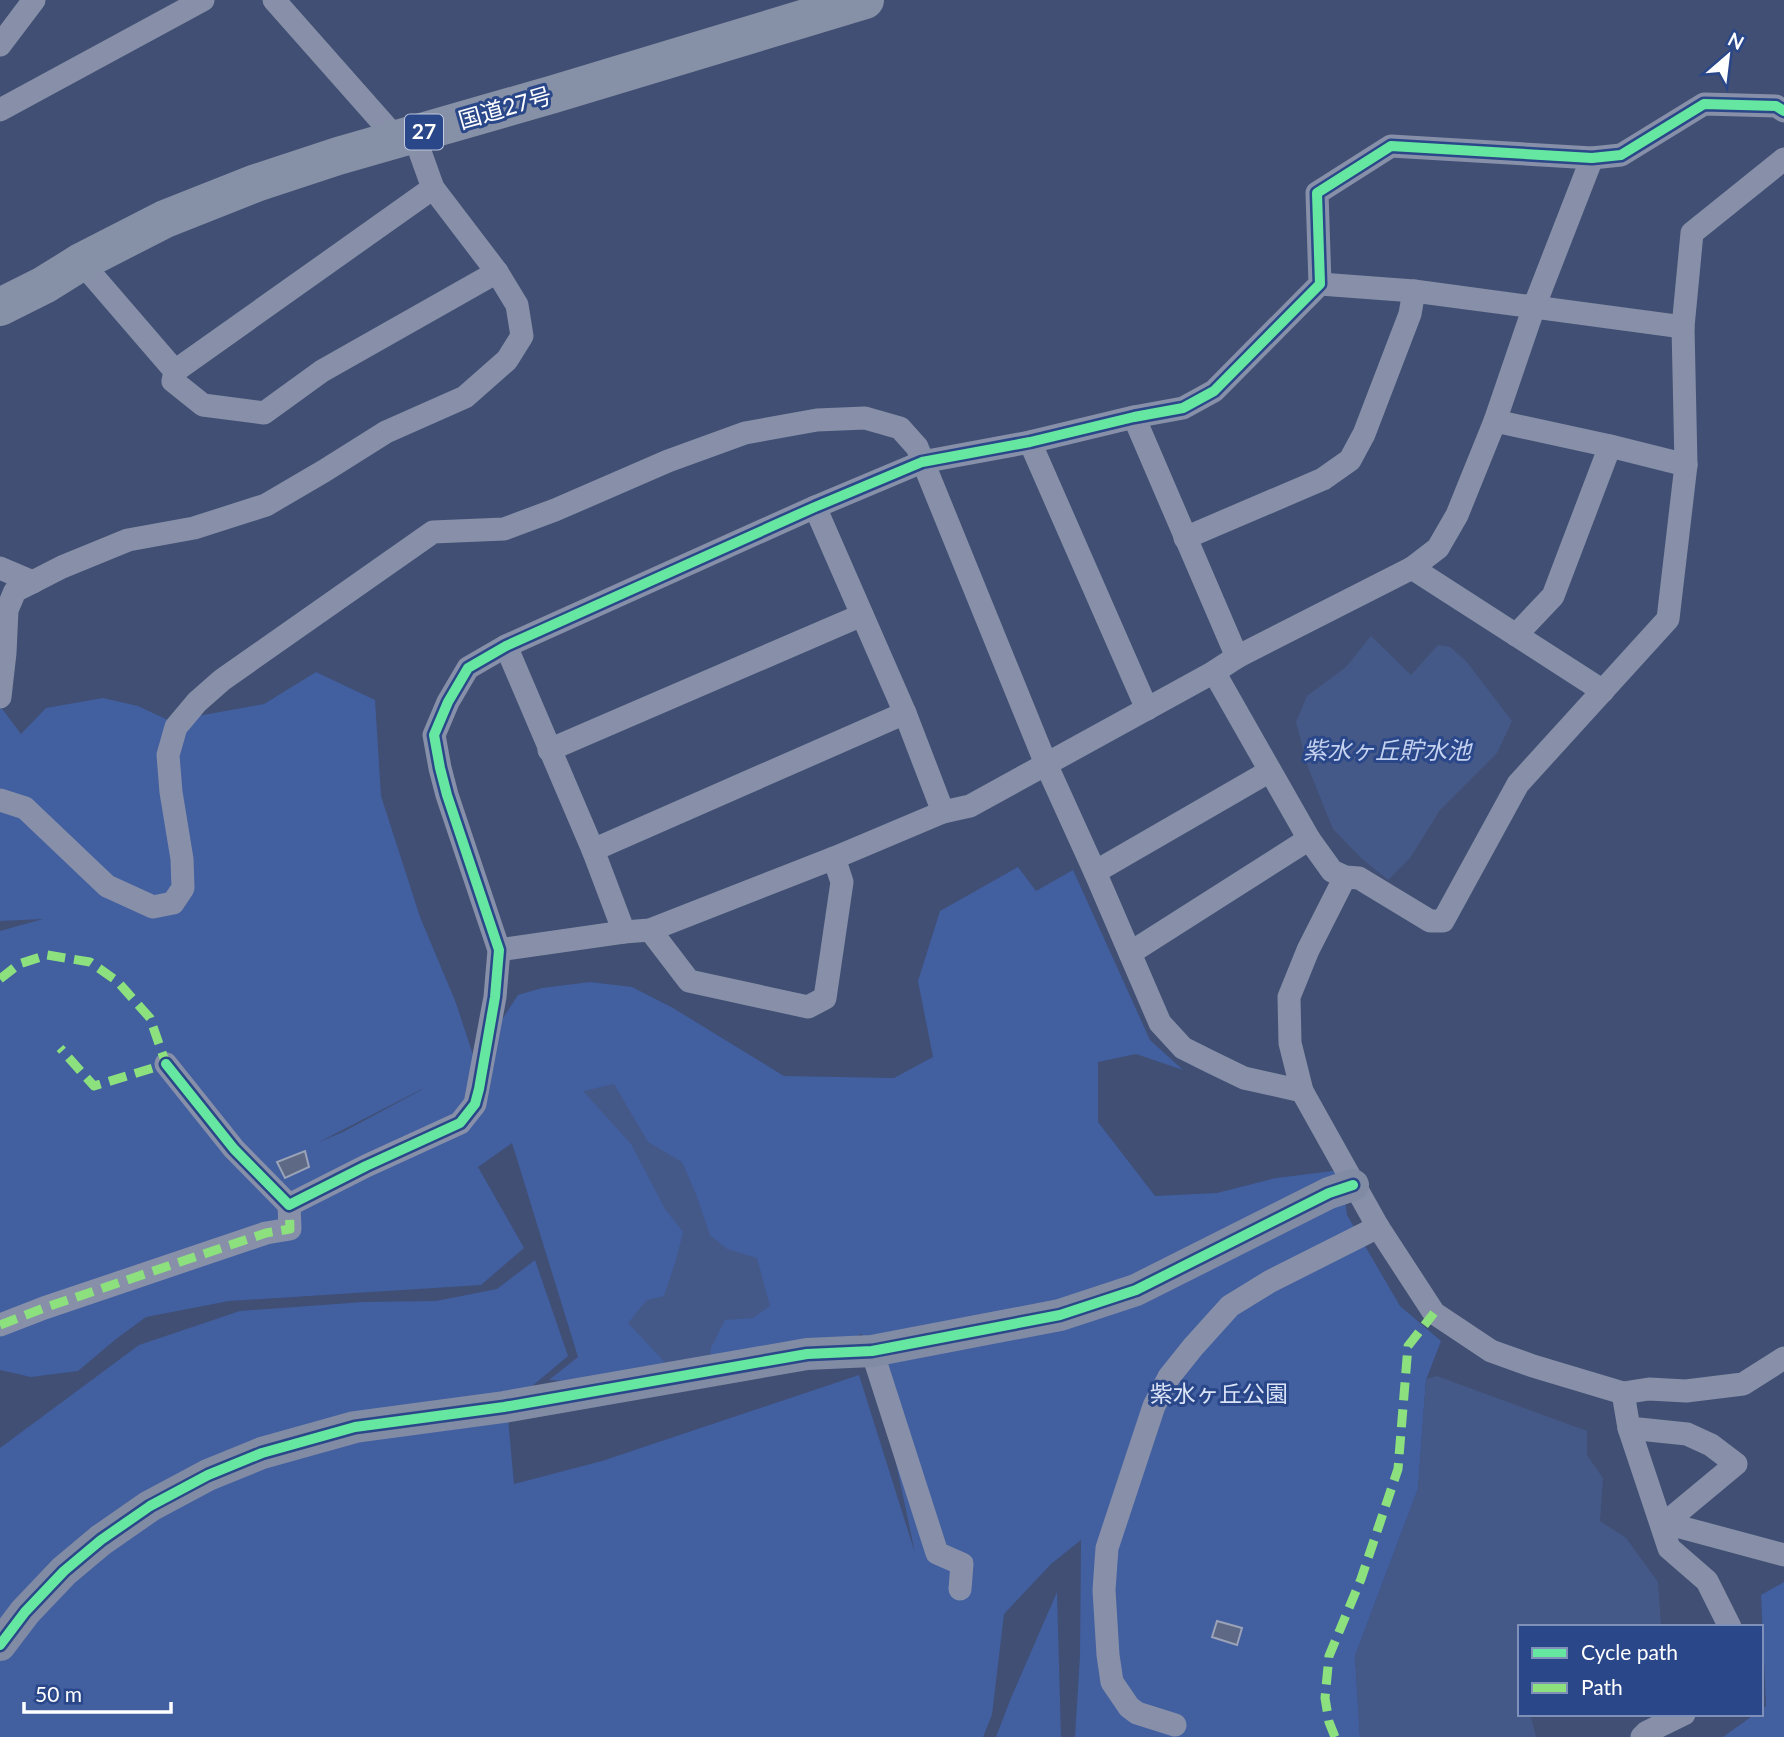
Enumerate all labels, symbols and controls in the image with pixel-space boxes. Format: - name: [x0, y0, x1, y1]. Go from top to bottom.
- north arrow: [1693, 21, 1763, 91]
- text: N: [1724, 27, 1748, 54]
- street label: 国道27号: [455, 80, 555, 134]
- road number: 27: [405, 114, 443, 150]
- water label: 紫水ヶ丘貯水池: [1303, 735, 1473, 764]
- park label: 紫水ヶ丘公園: [1150, 1379, 1288, 1407]
- legend: [1518, 1625, 1763, 1716]
- text: Cycle path: [1581, 1639, 1678, 1664]
- scale bar: [24, 1670, 172, 1714]
- text: Path: [1581, 1674, 1623, 1699]
- text: 50 m: [35, 1681, 82, 1706]

